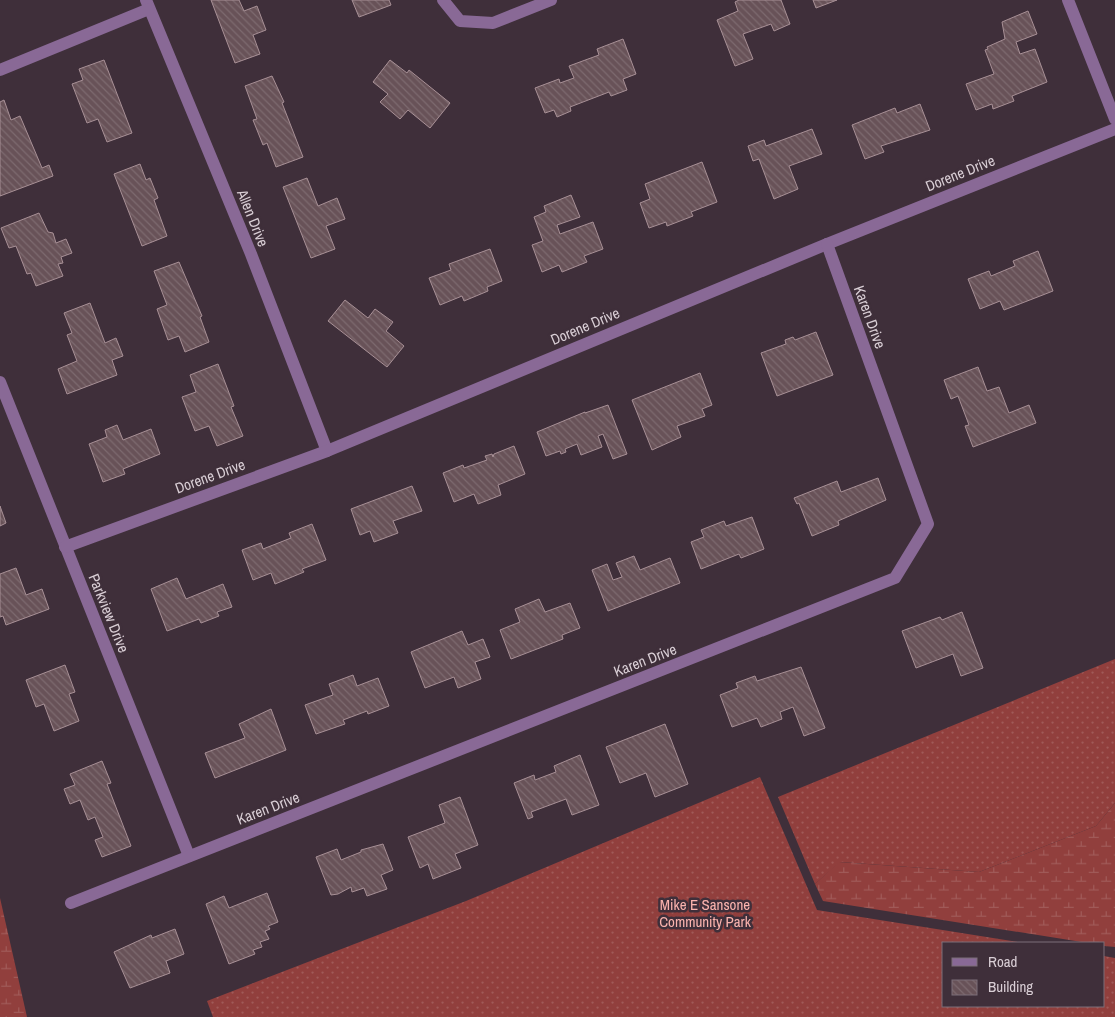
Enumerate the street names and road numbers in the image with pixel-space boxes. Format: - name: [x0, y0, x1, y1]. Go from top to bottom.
- street label: Dorene Drive: [922, 150, 998, 196]
- street label: Allen Drive: [232, 185, 274, 250]
- street label: Karen Drive: [849, 283, 891, 352]
- street label: Dorene Drive: [547, 302, 623, 350]
- street label: Dorene Drive: [172, 454, 248, 498]
- street label: Parkview Drive: [84, 570, 134, 656]
- street label: Karen Drive: [611, 638, 680, 682]
- street label: Karen Drive: [234, 786, 303, 830]

